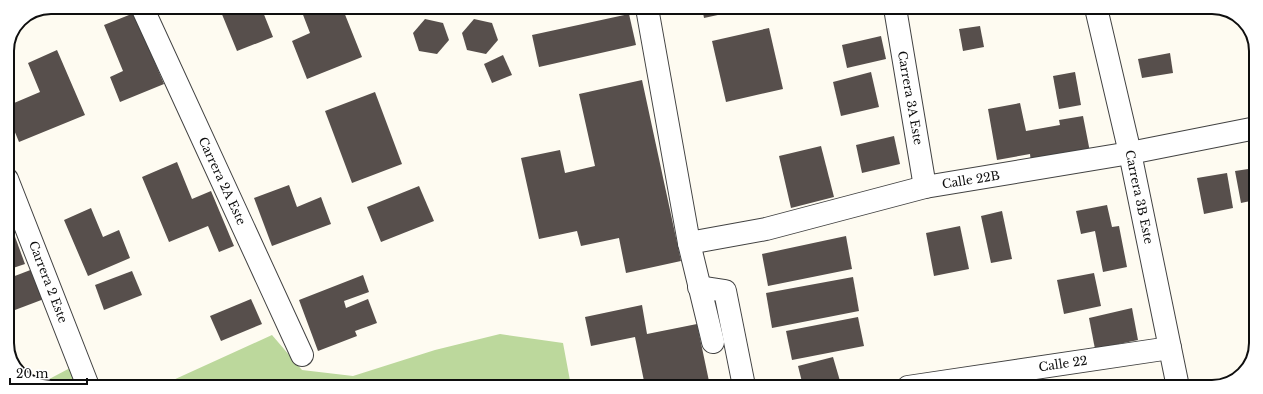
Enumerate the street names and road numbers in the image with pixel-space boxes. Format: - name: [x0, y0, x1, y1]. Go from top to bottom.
- street label: Carrera 3A Este: [895, 50, 926, 146]
- street label: Carrera 2A Este: [196, 134, 249, 227]
- street label: Carrera 3B Este: [1122, 149, 1157, 245]
- street label: Calle 22B: [941, 168, 1001, 191]
- street label: Carrera 2 Este: [26, 239, 71, 325]
- street label: Calle 22: [1038, 353, 1088, 374]

